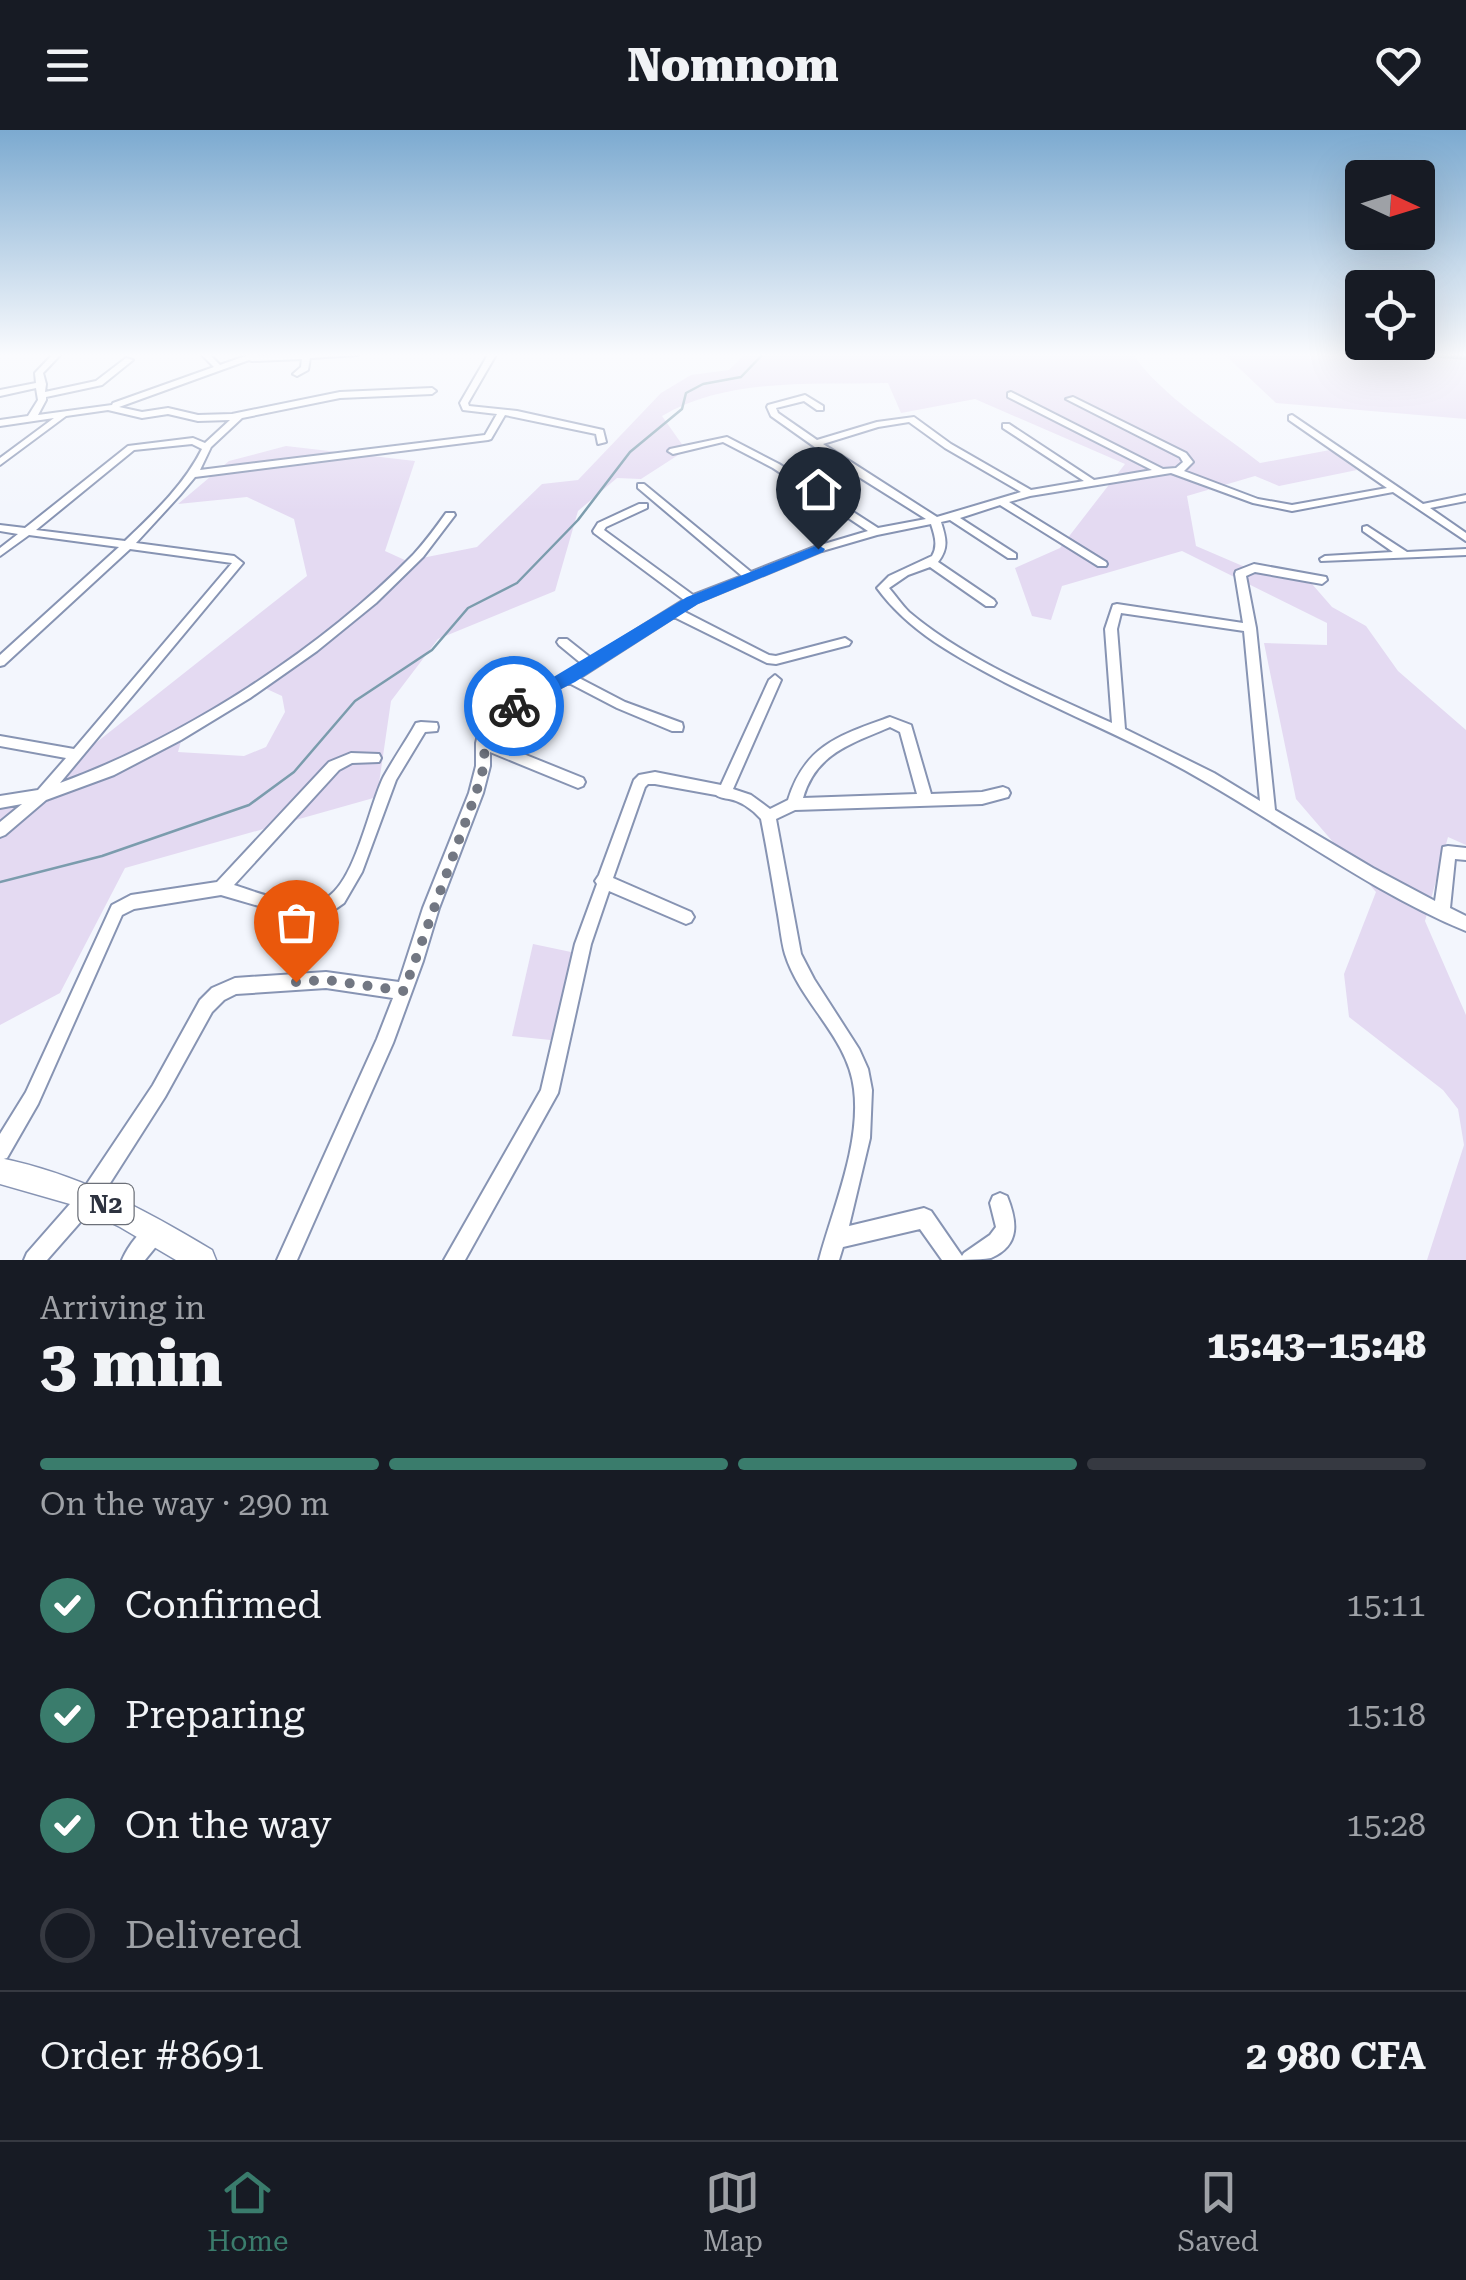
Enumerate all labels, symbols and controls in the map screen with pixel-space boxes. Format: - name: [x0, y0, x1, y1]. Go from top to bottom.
- icon: menu: [40, 38, 95, 93]
- icon: heart: [1371, 38, 1426, 93]
- text: Nomnom: [627, 39, 839, 92]
- north arrow: [1345, 160, 1435, 250]
- map controls: [1345, 160, 1435, 360]
- button: locate: [1345, 270, 1435, 360]
- pin: [776, 447, 861, 550]
- icon: home: [791, 462, 846, 517]
- courier: [464, 656, 564, 756]
- icon: bike: [487, 679, 542, 734]
- pin: [254, 880, 339, 983]
- icon: bag: [269, 895, 324, 950]
- road number: N2: [78, 1184, 134, 1224]
- text: Arriving in: [40, 1289, 205, 1327]
- text: 15:43–15:48: [1207, 1323, 1426, 1367]
- text: 3 min: [40, 1326, 223, 1402]
- text: On the way · 290 m: [40, 1485, 329, 1523]
- icon: check: [40, 1578, 95, 1633]
- text: Confirmed: [125, 1583, 322, 1627]
- text: 15:11: [1346, 1586, 1426, 1624]
- icon: check: [40, 1688, 95, 1743]
- text: Preparing: [125, 1693, 305, 1737]
- text: 15:18: [1346, 1696, 1426, 1734]
- icon: check: [40, 1798, 95, 1853]
- text: On the way: [125, 1803, 331, 1847]
- text: 15:28: [1346, 1806, 1426, 1844]
- text: Delivered: [125, 1913, 302, 1957]
- text: Order #8691: [40, 2034, 265, 2078]
- text: 2 980 CFA: [1246, 2034, 1426, 2078]
- tab: Home: [207, 2165, 288, 2258]
- tab: Map: [703, 2165, 763, 2258]
- tab: Saved: [1178, 2165, 1259, 2258]

